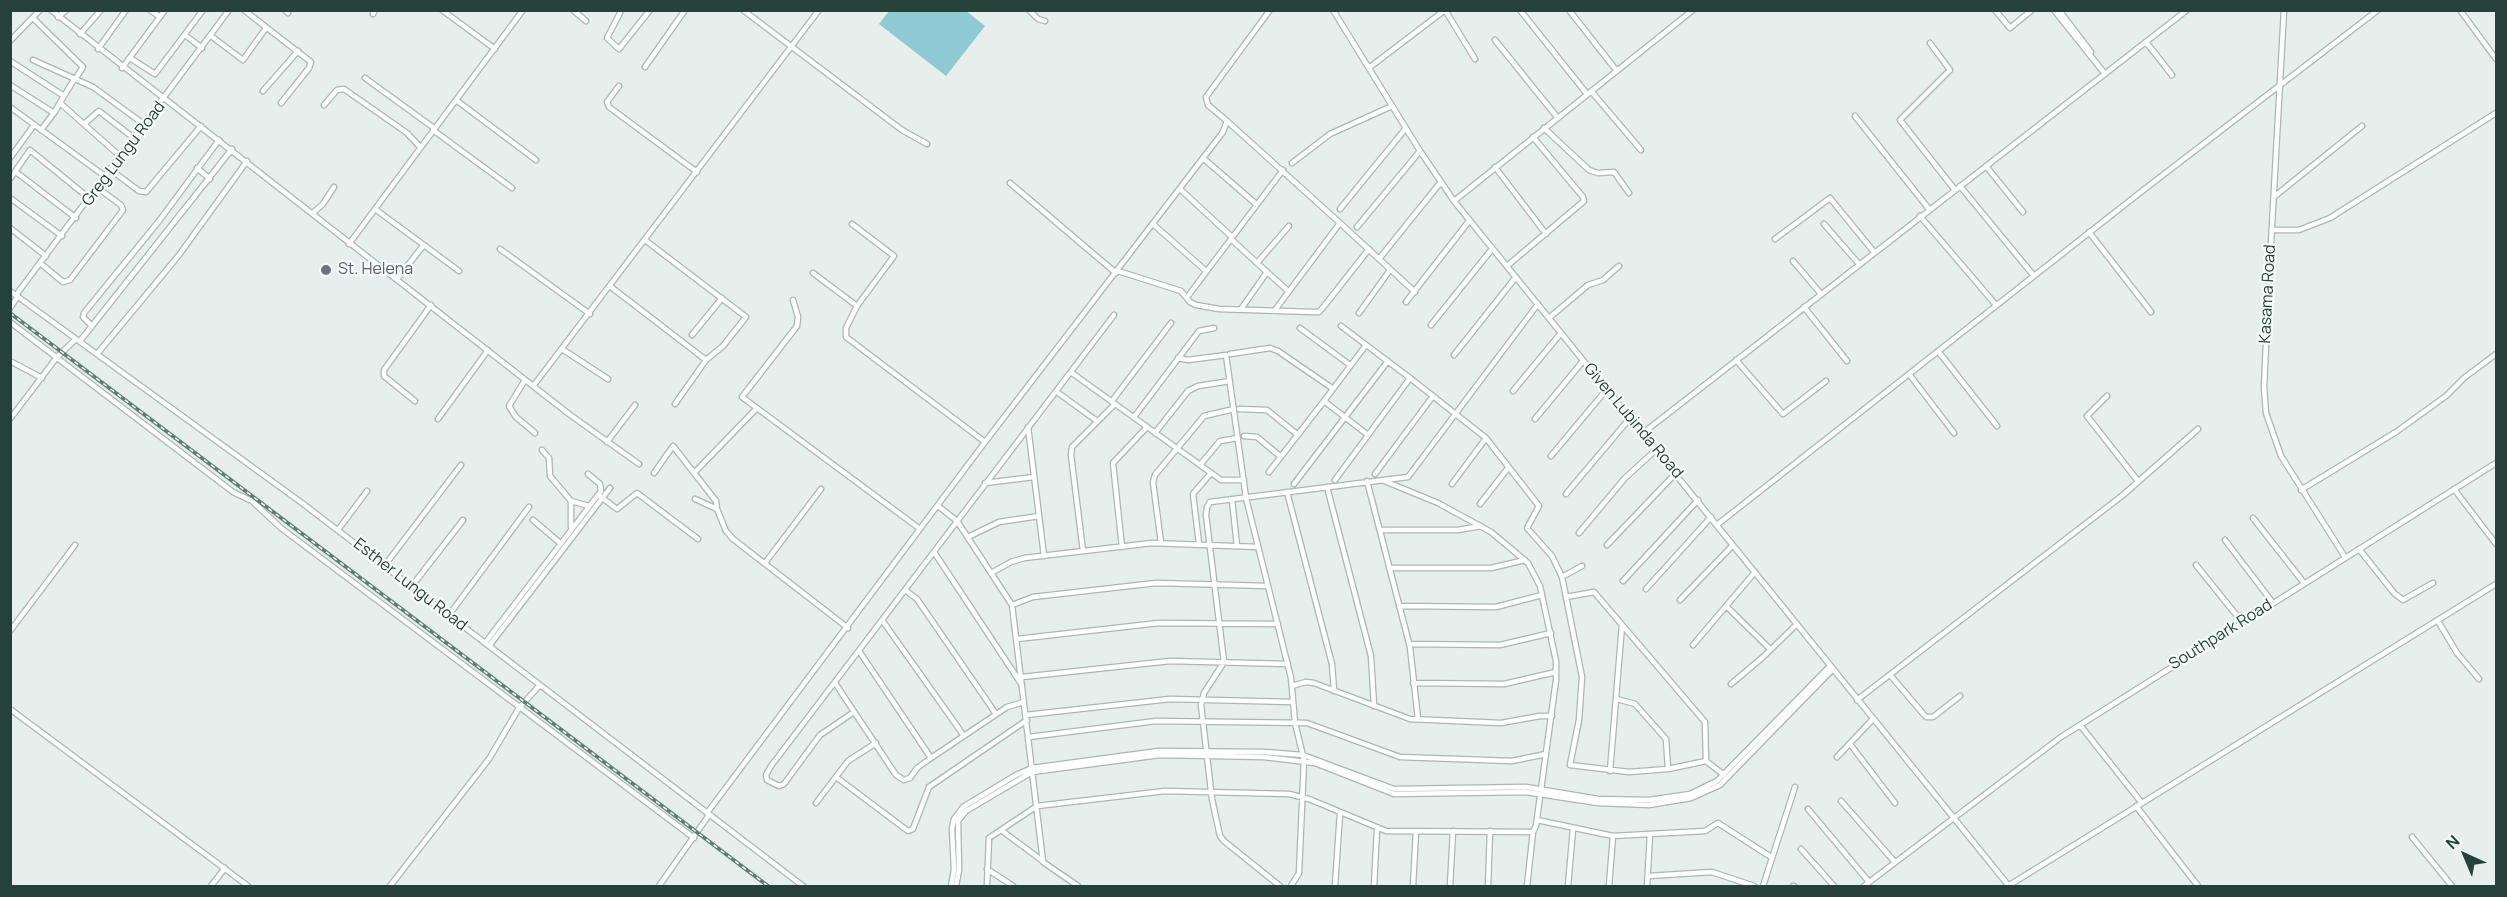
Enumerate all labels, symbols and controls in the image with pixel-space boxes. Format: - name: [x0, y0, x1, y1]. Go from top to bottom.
- street label: Greg Lungu Road: [78, 98, 170, 210]
- street label: Kasama Road: [2256, 244, 2280, 344]
- place label: St. Helena: [338, 260, 413, 280]
- marker: St. Helena: [319, 263, 333, 277]
- street label: Given Lubinda Road: [1579, 359, 1687, 483]
- street label: Esther Lungu Road: [349, 535, 471, 635]
- street label: Southpark Road: [2166, 596, 2276, 674]
- north arrow: [2435, 825, 2495, 885]
- text: N: [2441, 830, 2464, 854]

